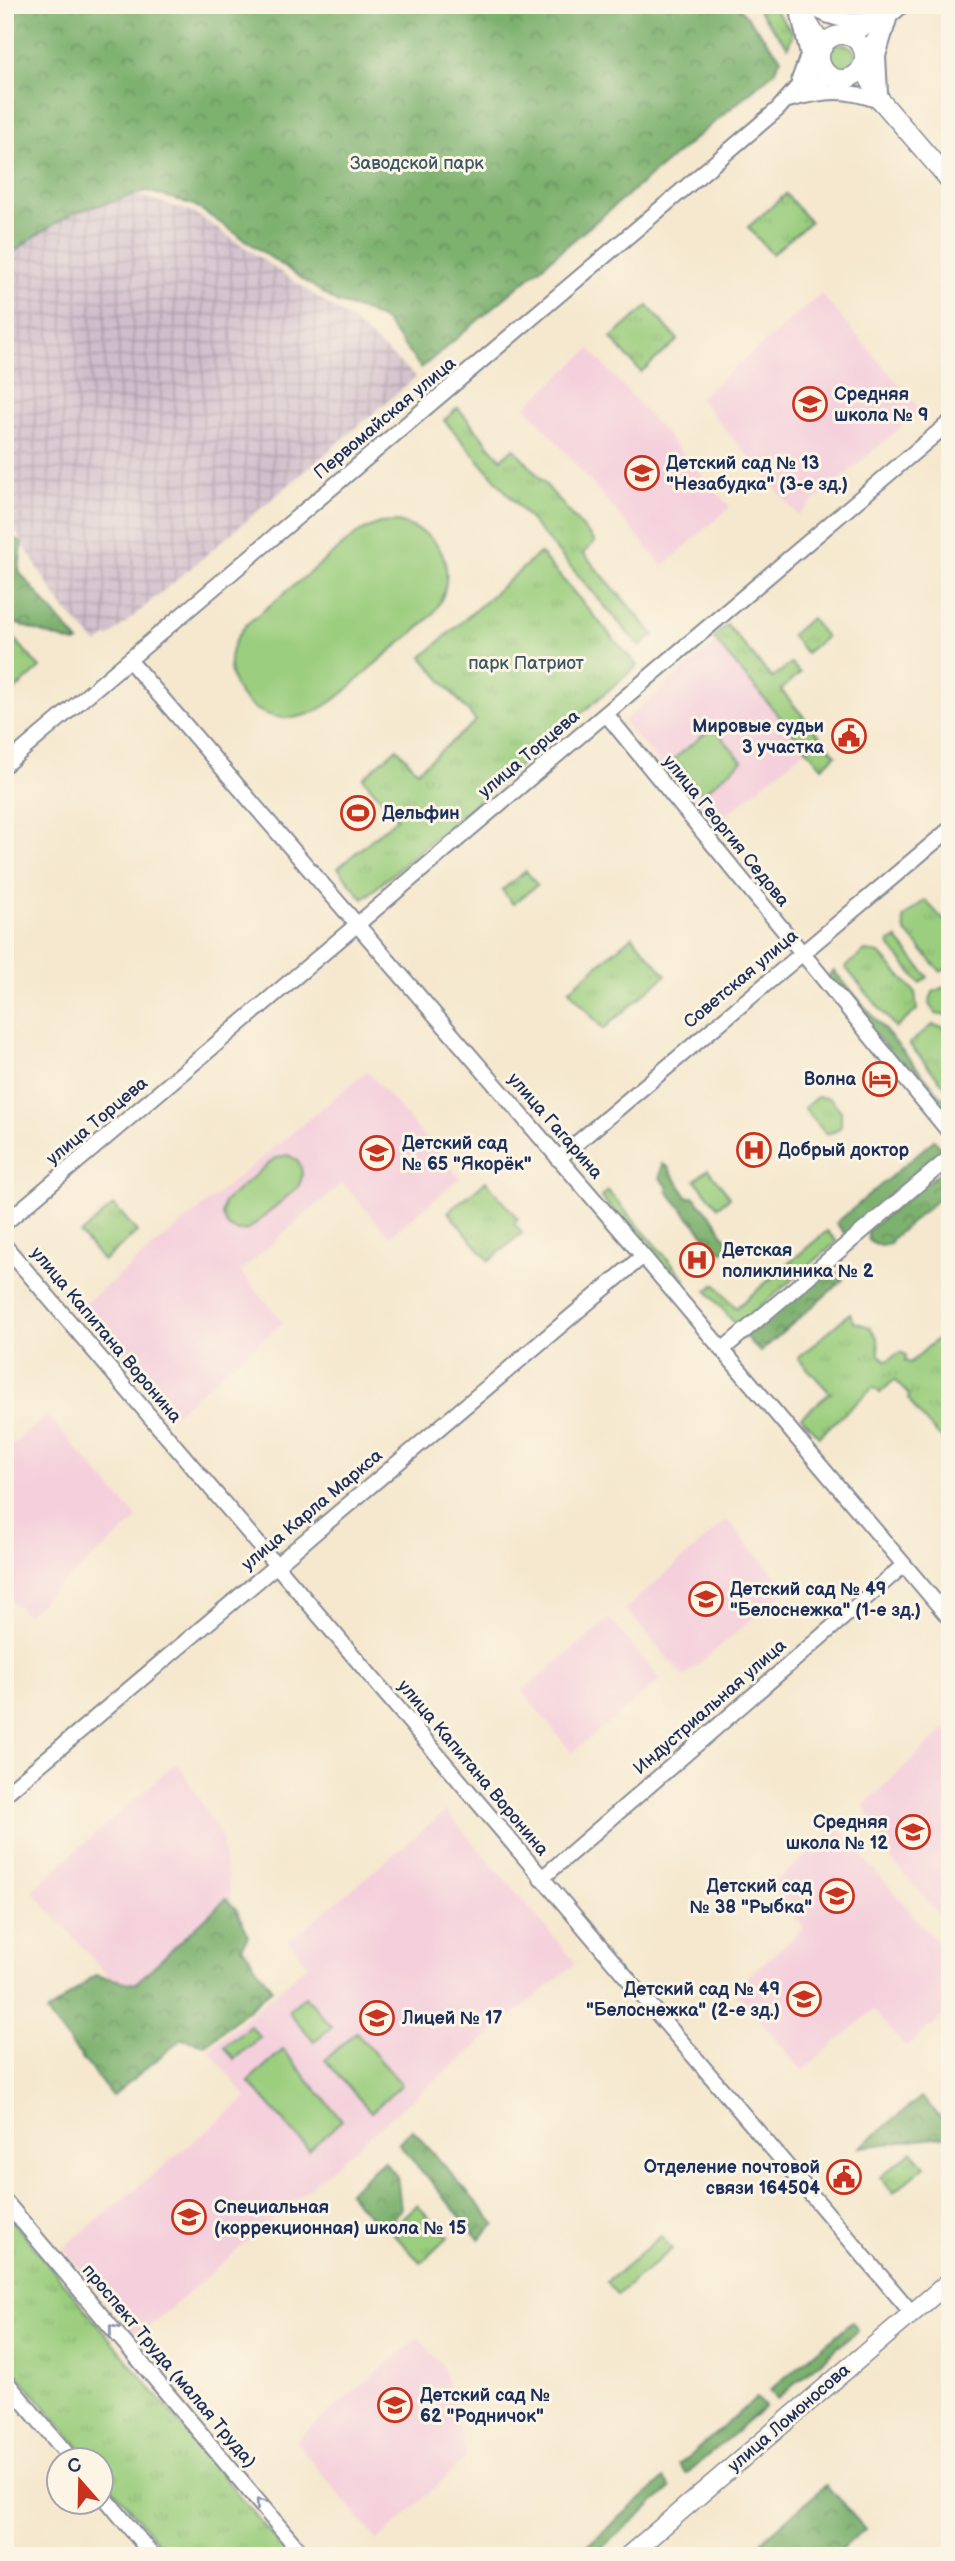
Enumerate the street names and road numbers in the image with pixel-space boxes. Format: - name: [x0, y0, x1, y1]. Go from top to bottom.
- street label: Первомайская улица: [310, 352, 460, 483]
- street label: улица Торцева: [474, 705, 584, 802]
- street label: улица Георгия Седова: [658, 751, 794, 911]
- street label: Советская улица: [680, 925, 803, 1033]
- street label: улица Гагарина: [503, 1069, 607, 1184]
- street label: улица Торцева: [42, 1072, 152, 1169]
- street label: улица Капитана Воронина: [26, 1243, 186, 1427]
- street label: улица Карла Маркса: [237, 1445, 387, 1575]
- street label: Индустриальная улица: [629, 1635, 791, 1779]
- street label: улица Капитана Воронина: [393, 1676, 553, 1860]
- street label: проспект Труда (малая Труда): [78, 2260, 260, 2472]
- street label: улица Ломоносова: [724, 2359, 855, 2477]

